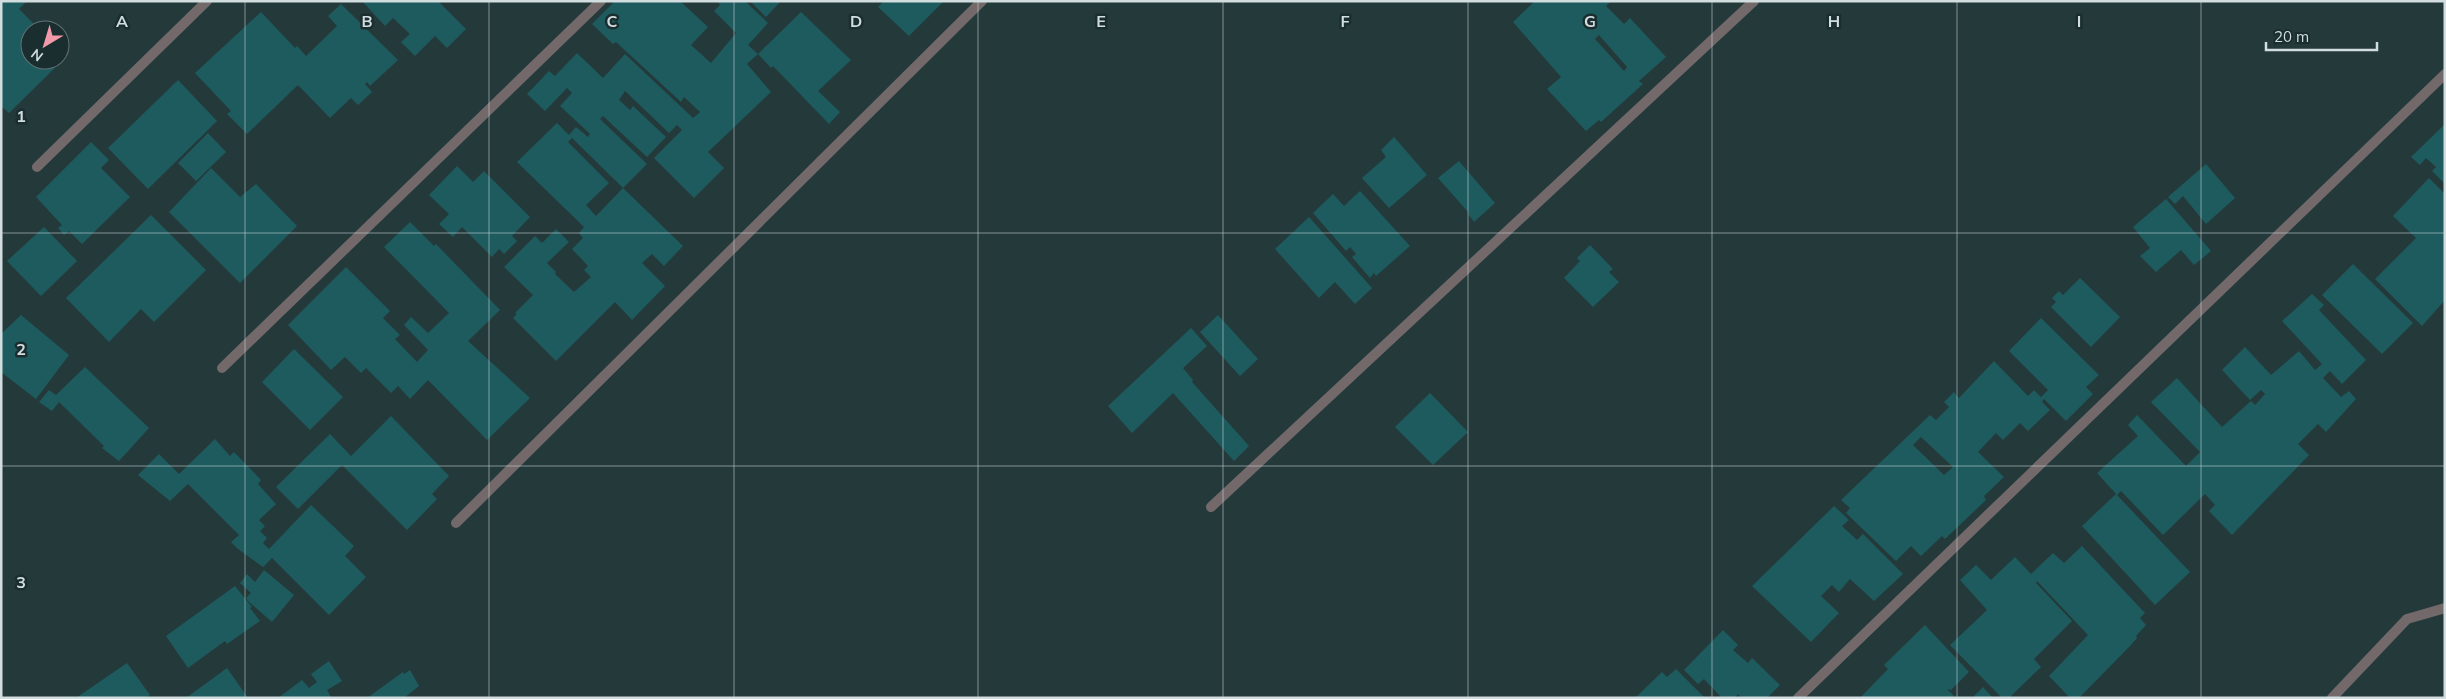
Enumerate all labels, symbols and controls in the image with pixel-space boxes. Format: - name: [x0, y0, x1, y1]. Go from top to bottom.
- text: A: [116, 11, 128, 31]
- text: B: [361, 11, 373, 31]
- text: C: [607, 11, 618, 31]
- text: D: [850, 11, 862, 31]
- text: E: [1096, 11, 1106, 31]
- text: F: [1340, 11, 1350, 31]
- text: G: [1584, 11, 1596, 31]
- text: H: [1828, 11, 1840, 31]
- text: I: [2077, 11, 2081, 31]
- north arrow: [20, 20, 70, 70]
- scale bar: [2266, 20, 2377, 52]
- text: 20 m: [2274, 27, 2309, 46]
- text: N: [27, 45, 47, 66]
- text: 1: [16, 106, 26, 126]
- text: 2: [16, 339, 26, 359]
- text: 3: [16, 572, 26, 592]

